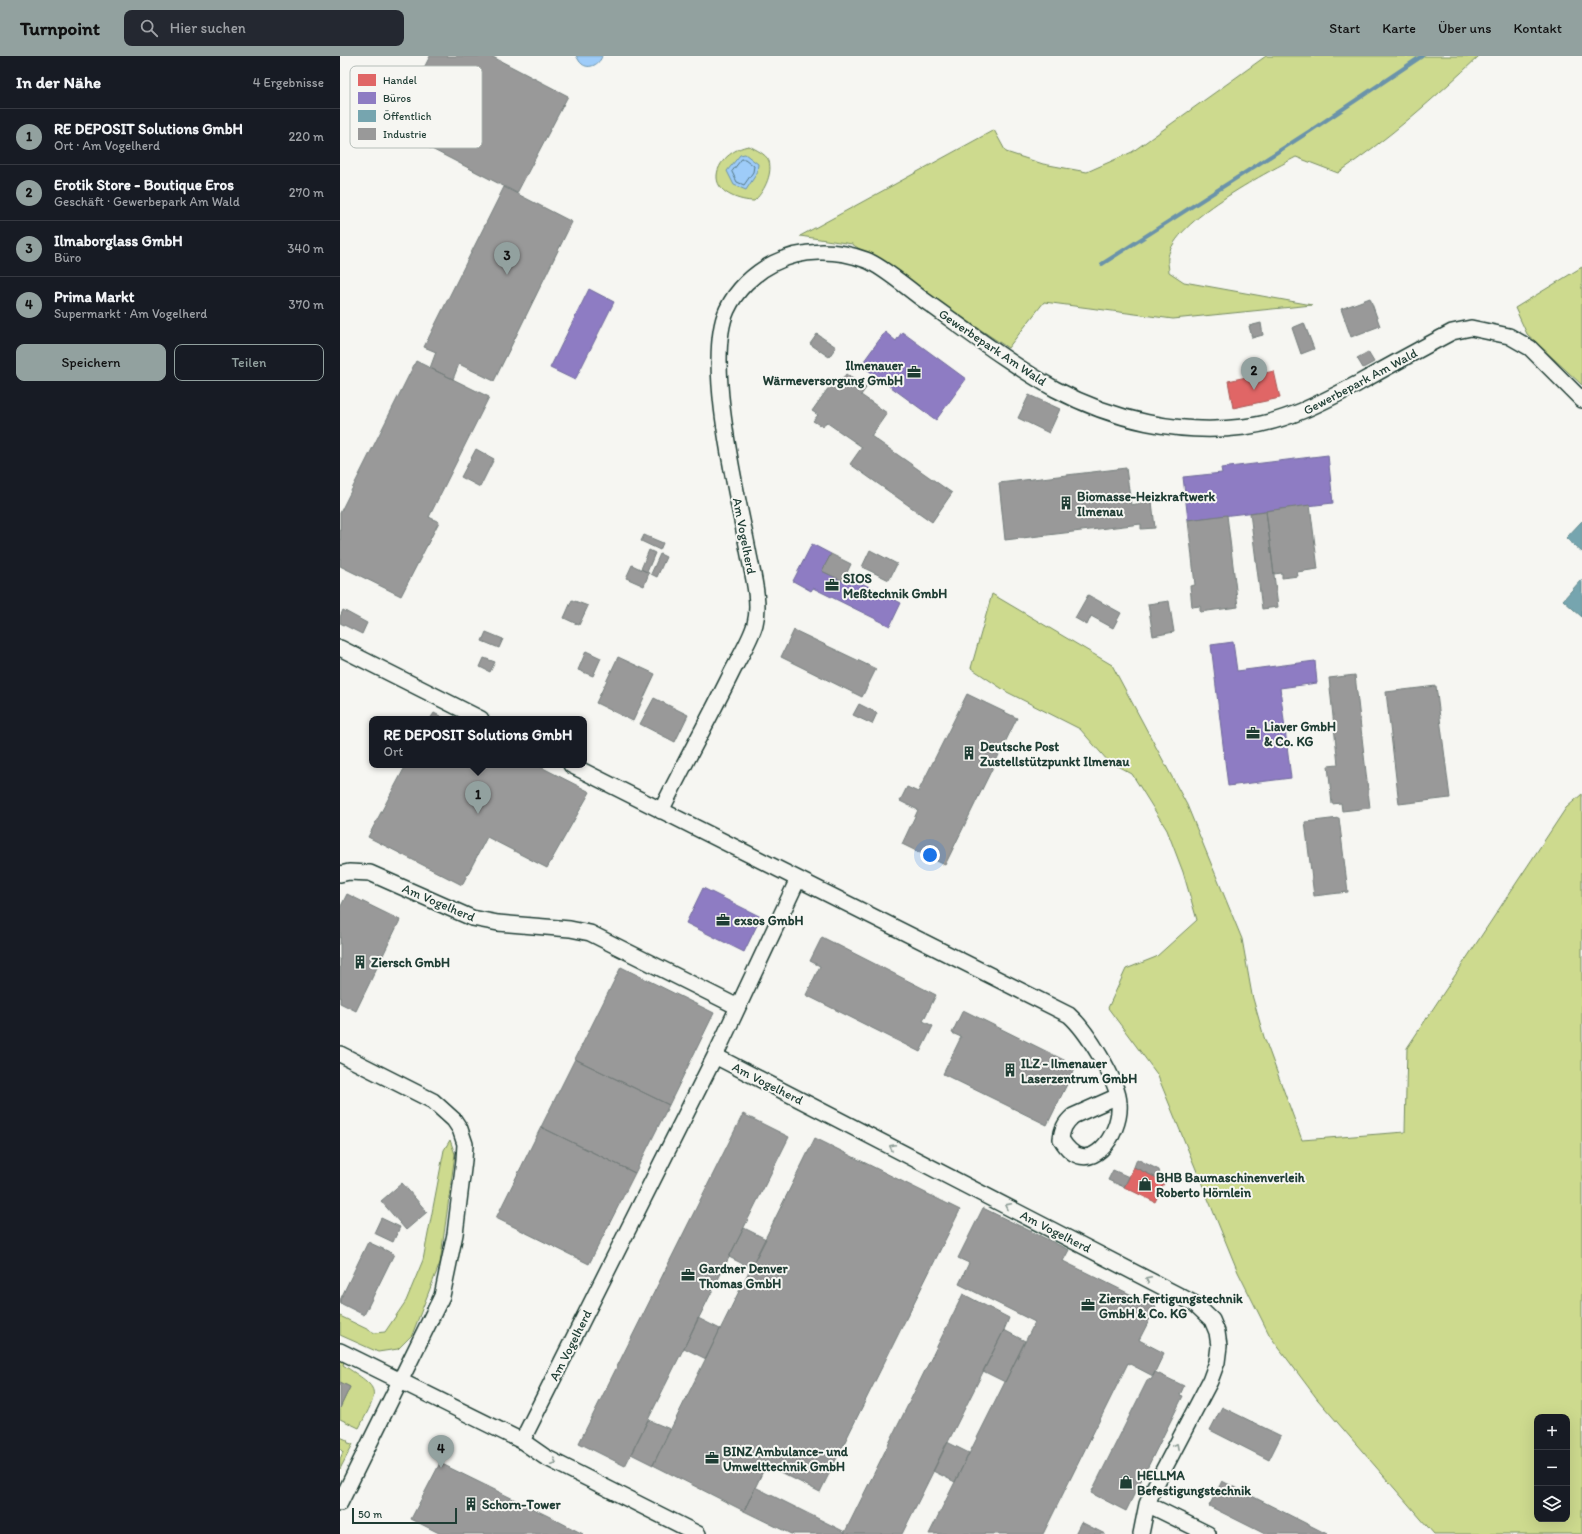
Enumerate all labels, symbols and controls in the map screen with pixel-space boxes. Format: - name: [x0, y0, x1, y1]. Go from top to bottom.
- search box: [124, 10, 404, 46]
- text: Turnpoint: [20, 17, 100, 40]
- icon: search: [138, 17, 160, 39]
- text: Hier suchen: [170, 19, 246, 37]
- text: Start: [1329, 20, 1360, 37]
- text: Karte: [1382, 20, 1416, 37]
- text: Über uns: [1438, 20, 1491, 37]
- text: Kontakt: [1513, 20, 1562, 37]
- legend: [350, 66, 482, 148]
- text: In der Nähe: [16, 72, 101, 92]
- text: Handel: [383, 74, 417, 87]
- text: 4 Ergebnisse: [253, 75, 324, 90]
- text: Büros: [383, 92, 411, 105]
- text: Öffentlich: [383, 110, 432, 123]
- text: RE DEPOSIT Solutions GmbH: [54, 120, 243, 138]
- text: Industrie: [383, 128, 427, 141]
- text: 1: [26, 129, 32, 144]
- text: 220 m: [288, 129, 324, 144]
- text: Ort · Am Vogelherd: [54, 138, 160, 153]
- text: Erotik Store - Boutique Eros: [54, 176, 234, 194]
- text: 2: [26, 185, 32, 200]
- text: 270 m: [289, 185, 324, 200]
- text: Geschäft · Gewerbepark Am Wald: [54, 194, 240, 209]
- text: Ilmaborglass GmbH: [54, 232, 183, 250]
- text: 3: [25, 241, 33, 256]
- text: 340 m: [287, 241, 324, 256]
- pin: 3: [494, 242, 520, 275]
- text: Büro: [54, 250, 81, 265]
- text: Prima Markt: [54, 288, 134, 306]
- text: 4: [25, 297, 33, 312]
- text: 370 m: [289, 297, 324, 312]
- text: Supermarkt · Am Vogelherd: [54, 306, 207, 321]
- street label: Gewerbepark Am Wald: [936, 306, 1049, 389]
- button: Speichern: [16, 344, 166, 381]
- button: Teilen: [174, 344, 324, 381]
- street label: Gewerbepark Am Wald: [1301, 345, 1420, 418]
- pin: 2: [1241, 357, 1267, 390]
- place label: Ilmenauer Wärmeversorgung GmbH: [763, 358, 904, 389]
- office icon: Ilmenauer Wärmeversorgung GmbH: [906, 364, 922, 380]
- place label: Biomasse-Heizkraftwerk Ilmenau: [1077, 489, 1216, 519]
- building icon: Biomasse-Heizkraftwerk Ilmenau: [1058, 495, 1074, 511]
- street label: Am Vogelherd: [730, 497, 759, 576]
- place label: SIOS Meßtechnik GmbH: [843, 571, 947, 601]
- office icon: SIOS Meßtechnik GmbH: [824, 577, 840, 593]
- popup: [369, 716, 587, 768]
- place label: Liaver GmbH & Co. KG: [1264, 719, 1336, 749]
- office icon: Liaver GmbH & Co. KG: [1245, 725, 1261, 741]
- text: RE DEPOSIT Solutions GmbH: [384, 726, 572, 744]
- place label: Deutsche Post Zustellstützpunkt Ilmenau: [980, 739, 1130, 770]
- text: Ort: [384, 744, 403, 759]
- building icon: Deutsche Post Zustellstützpunkt Ilmenau: [961, 745, 977, 761]
- pin: 1: [465, 781, 491, 814]
- your location: [920, 845, 940, 865]
- street label: Am Vogelherd: [400, 880, 477, 925]
- office icon: exsos GmbH: [715, 912, 731, 928]
- place label: exsos GmbH: [734, 913, 803, 928]
- building icon: Ziersch GmbH: [352, 954, 368, 970]
- place label: Ziersch GmbH: [371, 955, 450, 970]
- place label: ILZ - Ilmenauer Laserzentrum GmbH: [1021, 1056, 1137, 1086]
- street label: Am Vogelherd: [730, 1059, 806, 1108]
- building icon: ILZ - Ilmenauer Laserzentrum GmbH: [1002, 1062, 1018, 1078]
- one-way arrow: [889, 1144, 896, 1152]
- place label: BHB Baumaschinenverleih Roberto Hörnlein: [1156, 1170, 1306, 1200]
- shop icon: BHB Baumaschinenverleih Roberto Hörnlein: [1137, 1176, 1153, 1192]
- one-way arrow: [1004, 1204, 1012, 1211]
- street label: Am Vogelherd: [1018, 1207, 1094, 1256]
- place label: Gardner Denver Thomas GmbH: [698, 1261, 789, 1291]
- office icon: Gardner Denver Thomas GmbH: [680, 1267, 696, 1283]
- one-way arrow: [1145, 1276, 1152, 1284]
- place label: Ziersch Fertigungstechnik GmbH & Co. KG: [1099, 1291, 1243, 1321]
- office icon: Ziersch Fertigungstechnik GmbH & Co. KG: [1080, 1297, 1096, 1313]
- street label: Am Vogelherd: [546, 1307, 595, 1383]
- map controls: [1534, 1414, 1570, 1522]
- button: +: [1534, 1414, 1570, 1450]
- pin: 4: [428, 1435, 454, 1468]
- one-way arrow: [1171, 1443, 1178, 1451]
- place label: BINZ Ambulance- und Umwelttechnik GmbH: [723, 1444, 849, 1474]
- office icon: BINZ Ambulance- und Umwelttechnik GmbH: [704, 1450, 720, 1466]
- button: −: [1534, 1450, 1570, 1486]
- one-way arrow: [550, 1457, 558, 1465]
- place label: HELLMA Befestigungstechnik: [1137, 1468, 1251, 1499]
- shop icon: HELLMA Befestigungstechnik: [1118, 1474, 1134, 1490]
- button: layers: [1534, 1486, 1570, 1522]
- building icon: Schorn-Tower: [463, 1496, 479, 1512]
- place label: Schorn-Tower: [482, 1497, 561, 1512]
- scale bar: [352, 1506, 457, 1525]
- text: 50 m: [358, 1508, 382, 1521]

